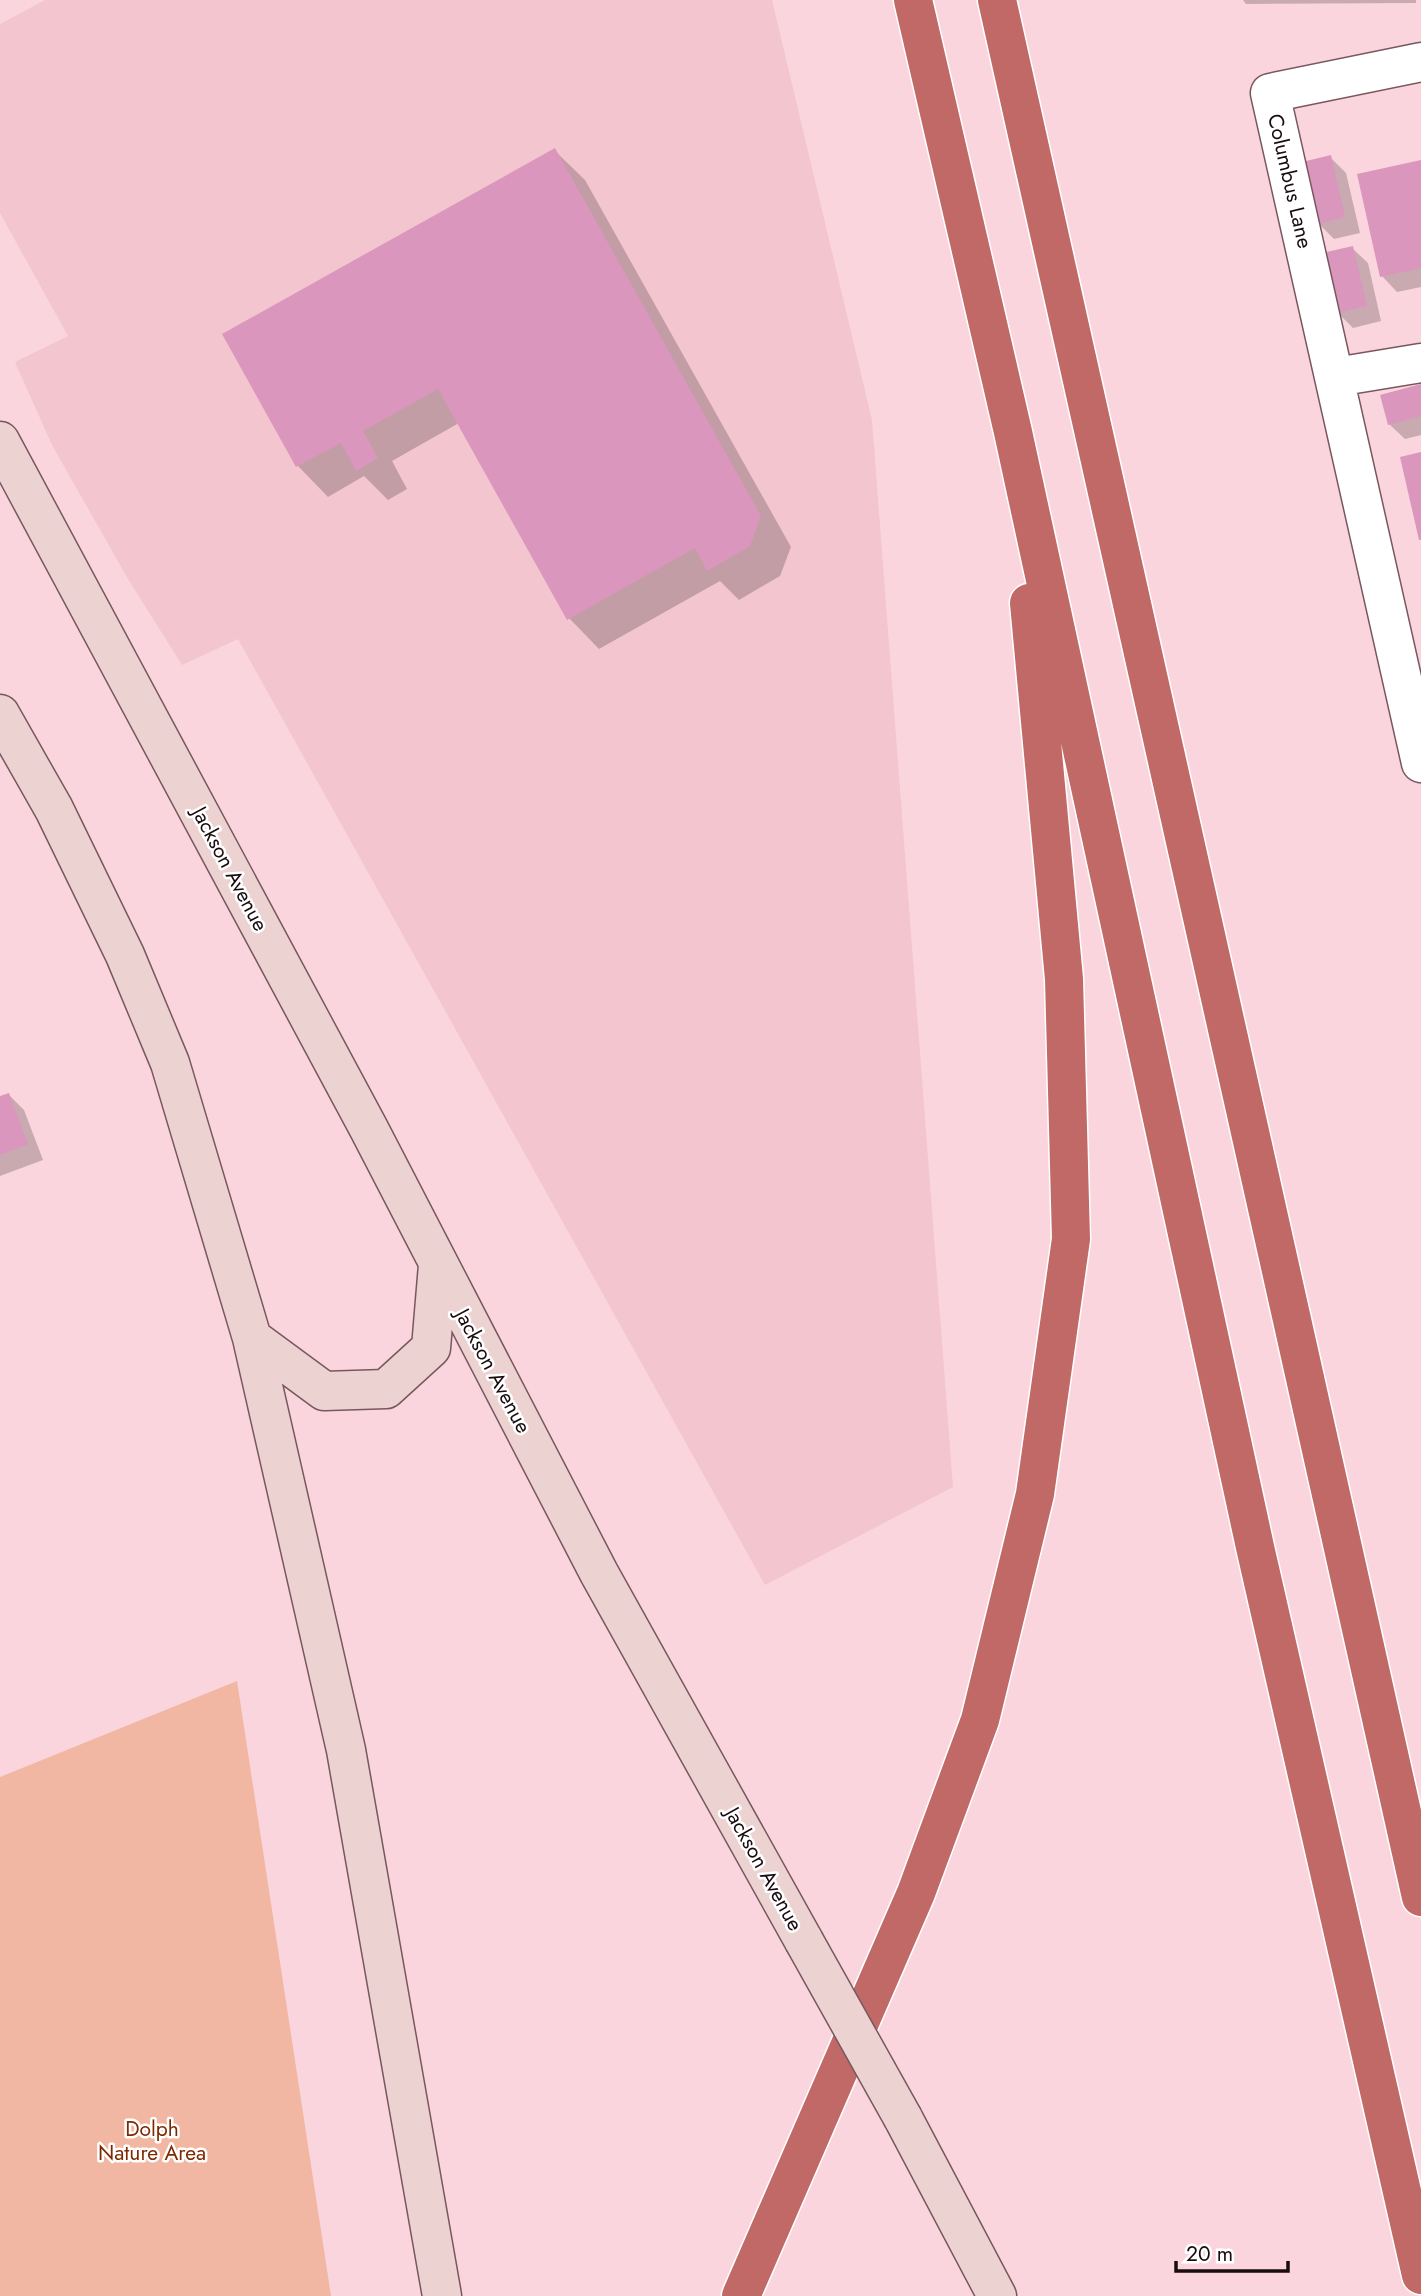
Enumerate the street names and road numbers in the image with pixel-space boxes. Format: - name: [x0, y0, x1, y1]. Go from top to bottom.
- street label: Columbus Lane: [1260, 111, 1320, 251]
- street label: Jackson Avenue: [183, 799, 276, 937]
- street label: Jackson Avenue: [446, 1301, 539, 1439]
- street label: Jackson Avenue: [716, 1799, 810, 1936]

